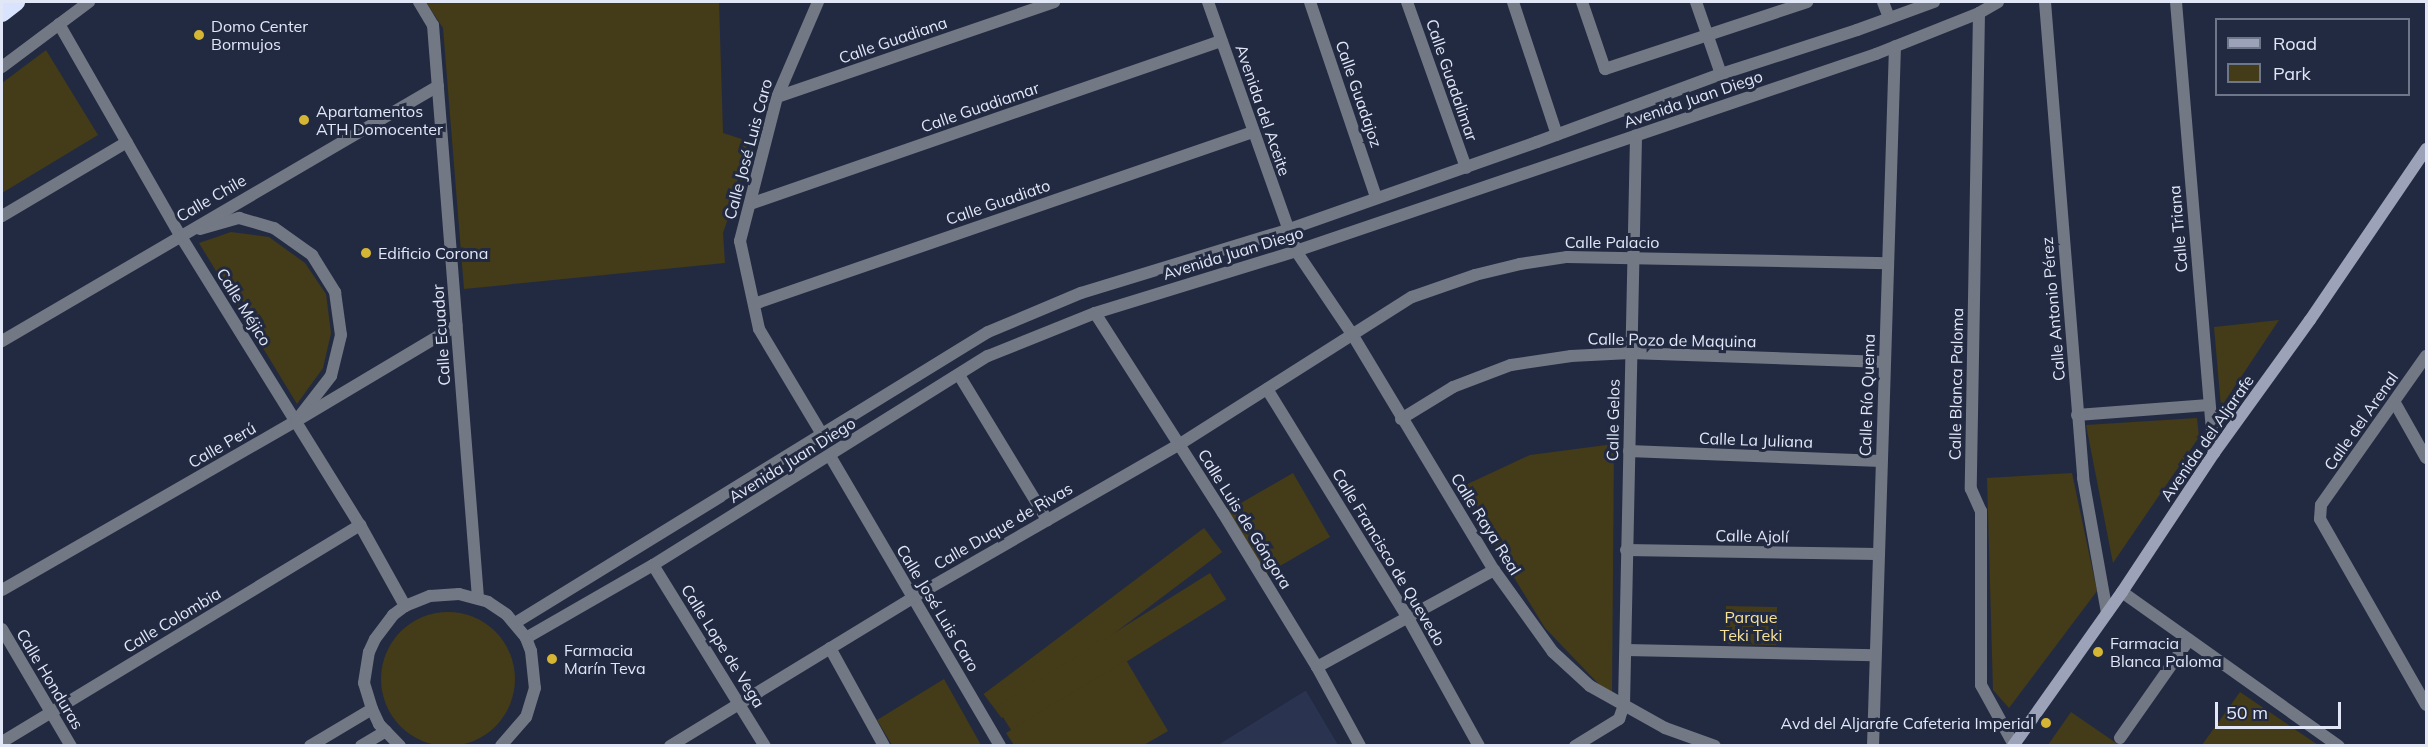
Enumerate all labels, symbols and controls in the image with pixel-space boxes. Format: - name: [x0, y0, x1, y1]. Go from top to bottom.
- street label: Calle Guadiana: [836, 12, 950, 68]
- place label: Domo Center Bormujos: [211, 16, 308, 54]
- street label: Calle Guadalimar: [1422, 17, 1482, 143]
- legend: [2215, 18, 2410, 96]
- marker: Domo Center Bormujos: [192, 28, 206, 42]
- text: Road: [2273, 32, 2317, 55]
- street label: Calle Guadajoz: [1332, 38, 1386, 150]
- street label: Avenida del Aceite: [1232, 42, 1294, 178]
- text: Park: [2273, 62, 2311, 85]
- street label: Avenida Juan Diego: [1621, 66, 1765, 132]
- street label: Calle José Luis Caro: [720, 77, 776, 221]
- street label: Calle Guadiamar: [918, 78, 1042, 136]
- place label: Apartamentos ATH Domocenter: [316, 101, 443, 139]
- marker: Apartamentos ATH Domocenter: [297, 113, 311, 127]
- street label: Calle Chile: [173, 170, 249, 226]
- street label: Calle Guadiato: [943, 175, 1053, 229]
- street label: Calle Triana: [2165, 185, 2191, 273]
- street label: Avenida Juan Diego: [1160, 222, 1306, 284]
- street label: Calle Palacio: [1565, 232, 1659, 252]
- street label: Calle Antonio Pérez: [2037, 236, 2069, 382]
- place label: Edificio Corona: [378, 243, 488, 263]
- marker: Edificio Corona: [359, 246, 373, 260]
- street label: Calle Méjico: [213, 265, 275, 349]
- street label: Calle Ecuador: [428, 284, 454, 386]
- street label: Calle Blanca Paloma: [1945, 308, 1967, 460]
- street label: Calle Pozo de Maquina: [1587, 329, 1757, 351]
- street label: Calle Río Quema: [1855, 333, 1879, 457]
- street label: Calle del Arenal: [2320, 368, 2402, 474]
- street label: Avenida del Aljarafe: [2156, 371, 2258, 505]
- street label: Calle Gelos: [1603, 379, 1623, 461]
- street label: Avenida Juan Diego: [725, 413, 859, 507]
- street label: Calle Perú: [185, 418, 259, 472]
- street label: Calle La Juliana: [1699, 428, 1813, 452]
- street label: Calle Luis de Góngora: [1194, 446, 1296, 592]
- street label: Calle Francisco de Quevedo: [1328, 465, 1450, 649]
- street label: Calle Raya Real: [1447, 470, 1525, 578]
- street label: Calle Duque de Rivas: [930, 478, 1076, 574]
- street label: Calle Ajolí: [1715, 526, 1789, 546]
- street label: Calle José Luis Caro: [892, 541, 984, 675]
- street label: Calle Lope de Vega: [677, 581, 769, 711]
- street label: Calle Colombia: [120, 583, 224, 657]
- park label: Parque Teki Teki: [1720, 607, 1782, 645]
- street label: Calle Honduras: [13, 625, 87, 733]
- place label: Farmacia Blanca Paloma: [2110, 633, 2222, 671]
- place label: Farmacia Marín Teva: [564, 640, 645, 678]
- marker: Farmacia Blanca Paloma: [2091, 645, 2105, 659]
- marker: Farmacia Marín Teva: [545, 652, 559, 666]
- scale bar: [2218, 690, 2344, 728]
- text: 50 m: [2226, 701, 2268, 724]
- place label: Avd del Aljarafe Cafeteria Imperial: [1781, 713, 2034, 733]
- marker: Avd del Aljarafe Cafeteria Imperial: [2039, 716, 2053, 730]

